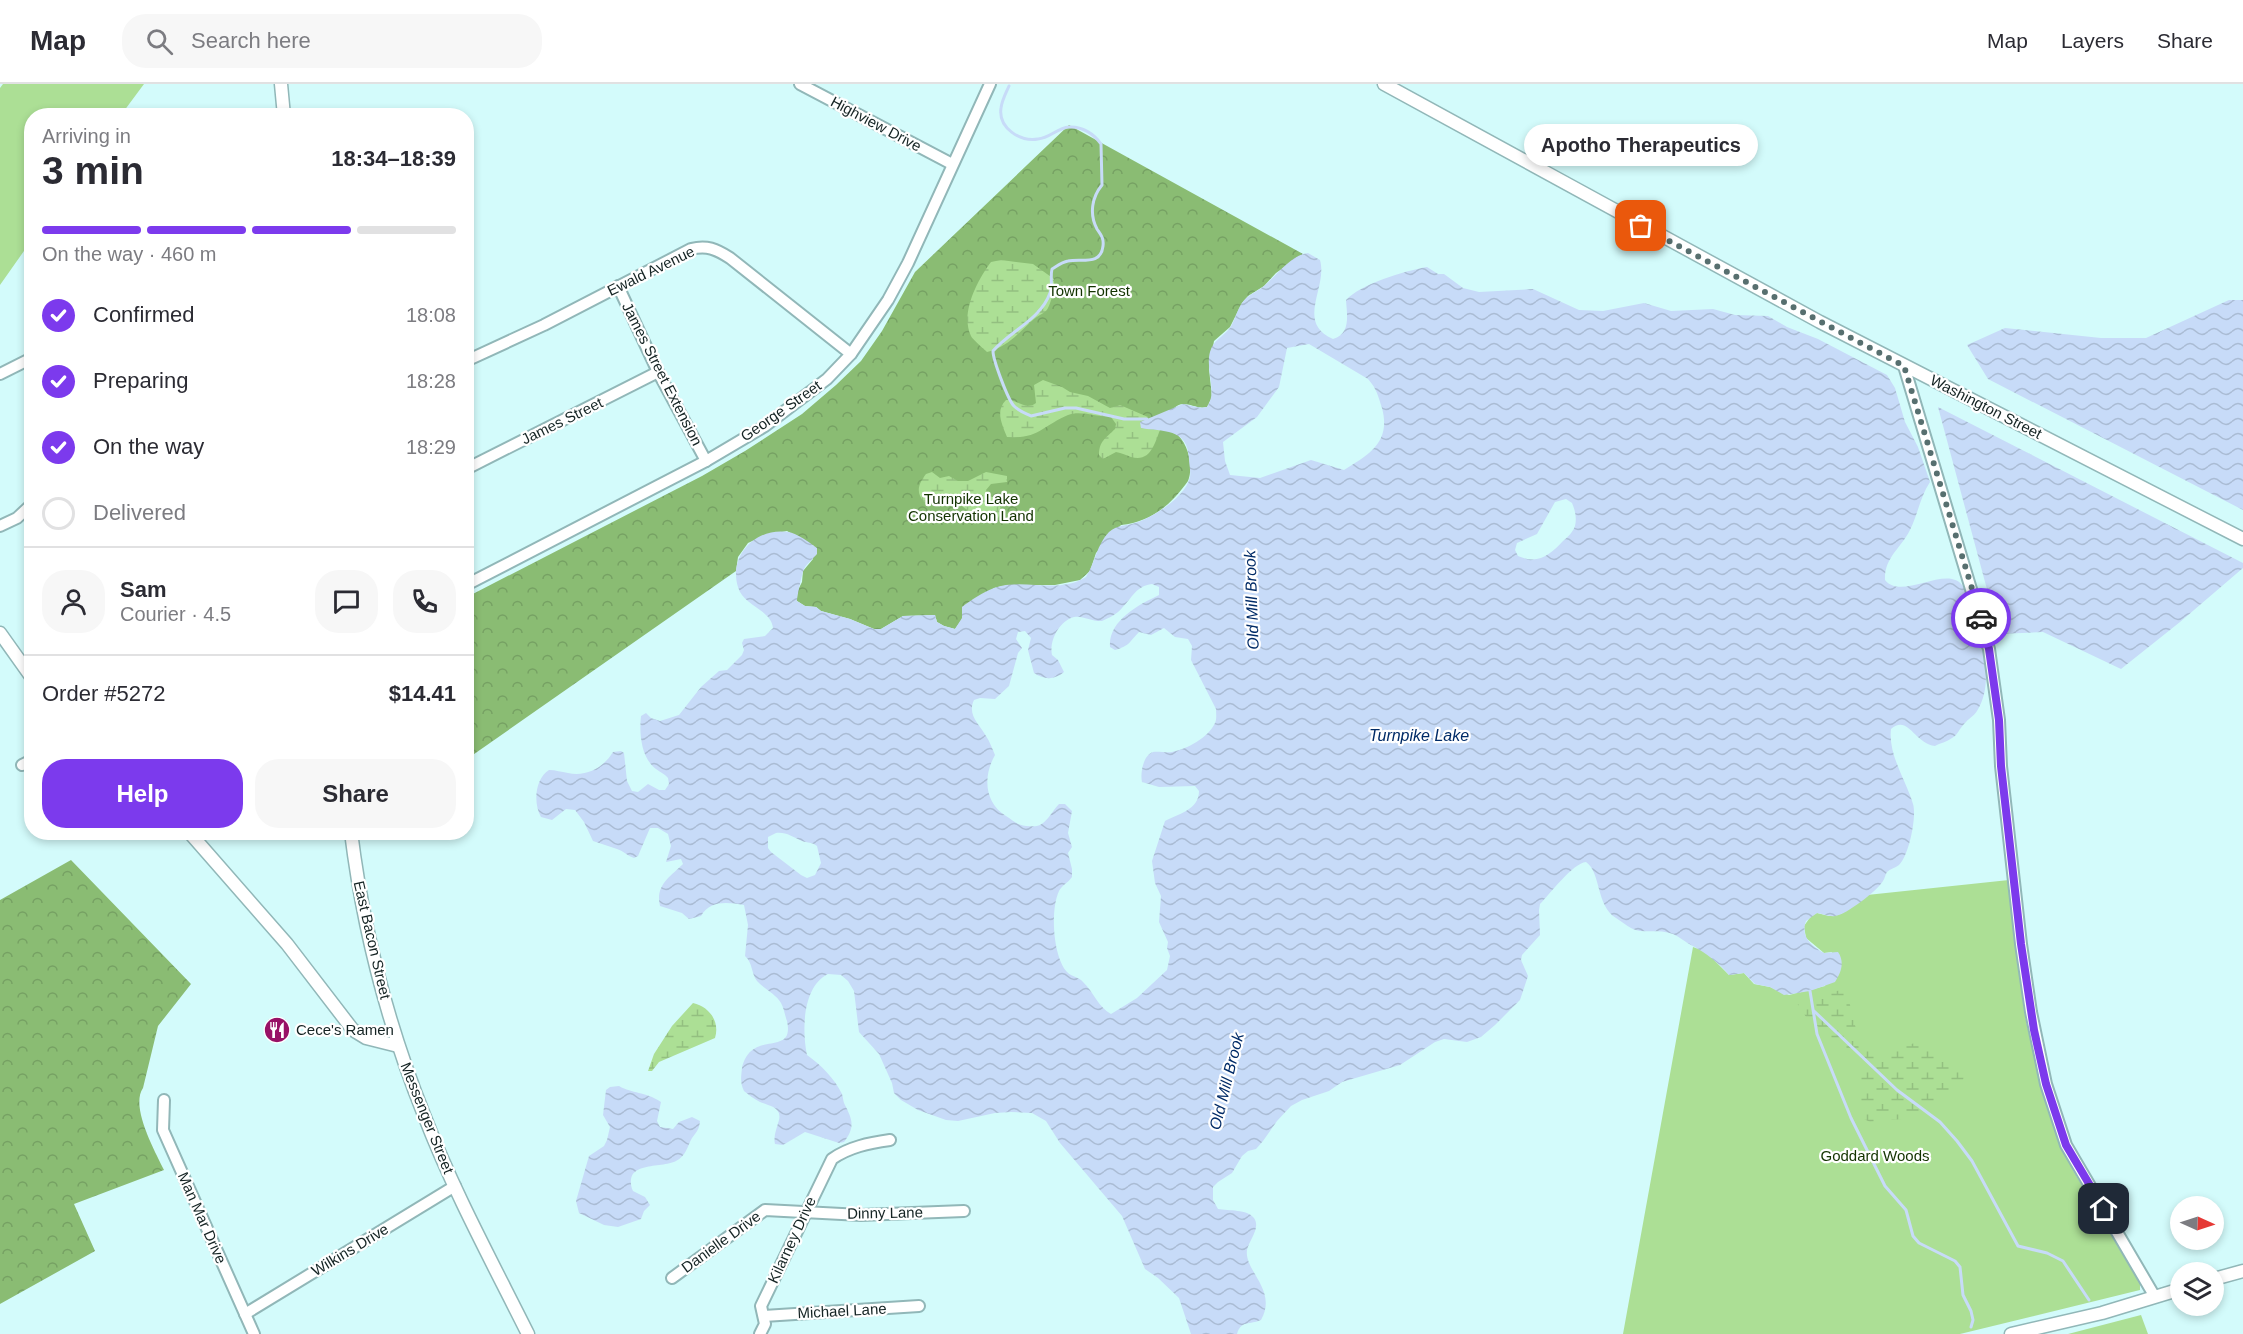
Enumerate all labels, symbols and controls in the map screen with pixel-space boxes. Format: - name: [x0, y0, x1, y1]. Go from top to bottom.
- search box: [122, 14, 542, 68]
- text: Map: [30, 25, 86, 56]
- icon: search: [143, 25, 176, 58]
- text: Search here: [191, 28, 311, 53]
- text: Map: [1987, 29, 2028, 52]
- text: Layers: [2061, 29, 2124, 52]
- text: Share: [2157, 29, 2213, 52]
- street label: Highview Drive: [828, 93, 924, 155]
- callout: Apotho Therapeutics: [1524, 124, 1758, 166]
- text: Arriving in: [42, 125, 131, 147]
- text: Apotho Therapeutics: [1541, 134, 1741, 156]
- text: 18:34–18:39: [331, 146, 456, 171]
- text: 3 min: [42, 149, 144, 192]
- pin: [1615, 200, 1666, 251]
- icon: bag: [1624, 209, 1657, 242]
- street label: Ewald Avenue: [604, 242, 697, 299]
- text: On the way · 460 m: [42, 243, 217, 265]
- park label: Town Forest: [1048, 282, 1131, 299]
- icon: check: [42, 299, 75, 332]
- street label: James Street Extension: [619, 299, 706, 448]
- text: Confirmed: [93, 302, 194, 327]
- text: 18:08: [406, 304, 456, 326]
- icon: check: [42, 365, 75, 398]
- text: Preparing: [93, 368, 188, 393]
- text: 18:28: [406, 370, 456, 392]
- street label: Washington Street: [1928, 371, 2046, 442]
- street label: George Street: [737, 376, 825, 445]
- street label: James Street: [518, 393, 606, 448]
- icon: check: [42, 431, 75, 464]
- text: On the way: [93, 434, 204, 459]
- text: 18:29: [406, 436, 456, 458]
- park label: Turnpike Lake Conservation Land: [908, 490, 1034, 524]
- text: Delivered: [93, 500, 186, 525]
- water label: Old Mill Brook: [1241, 549, 1262, 650]
- button: person: [42, 570, 105, 633]
- button: chat: [315, 570, 378, 633]
- button: phone: [393, 570, 456, 633]
- text: Sam: [120, 577, 166, 602]
- courier: [1951, 588, 2011, 648]
- icon: car: [1965, 602, 1998, 635]
- text: Courier · 4.5: [120, 603, 231, 625]
- text: Order #5272: [42, 681, 166, 706]
- text: $14.41: [389, 681, 456, 706]
- water label: Turnpike Lake: [1369, 727, 1469, 744]
- button: Help: [42, 759, 243, 828]
- button: Share: [255, 759, 456, 828]
- street label: East Bacon Street: [351, 879, 395, 1002]
- restaurant icon: Cece's Ramen: [262, 1015, 292, 1045]
- place label: Cece's Ramen: [296, 1021, 394, 1038]
- water label: Old Mill Brook: [1206, 1030, 1247, 1131]
- street label: Messenger Street: [397, 1060, 458, 1177]
- park label: Goddard Woods: [1821, 1147, 1929, 1164]
- street label: Man Mar Drive: [175, 1169, 230, 1266]
- pin: [2078, 1183, 2129, 1234]
- icon: home: [2087, 1192, 2120, 1225]
- street label: Kilarney Drive: [764, 1194, 819, 1286]
- north arrow: [2170, 1196, 2224, 1250]
- map controls: [2170, 1196, 2224, 1316]
- street label: Dinny Lane: [847, 1203, 923, 1222]
- street label: Danielle Drive: [678, 1207, 763, 1276]
- street label: Wilkins Drive: [308, 1220, 391, 1279]
- button: layers: [2170, 1262, 2224, 1316]
- street label: Michael Lane: [797, 1300, 887, 1321]

